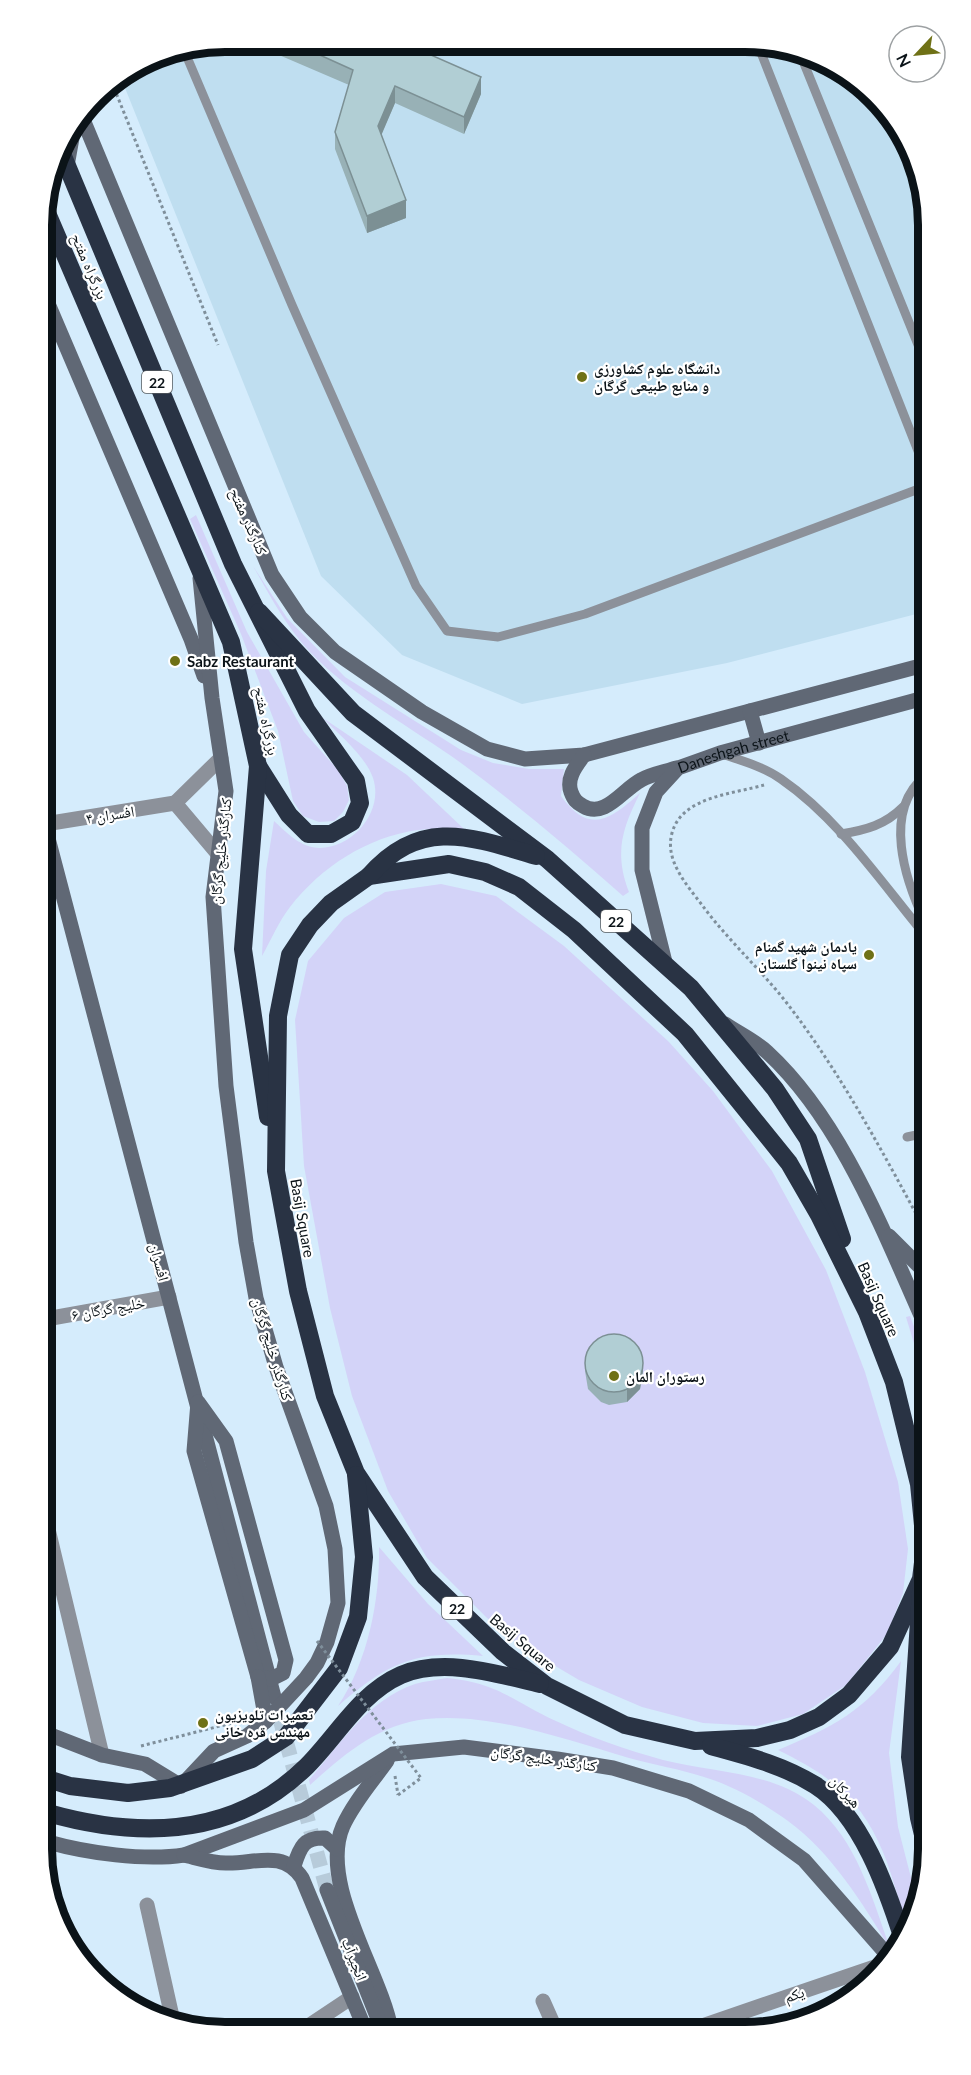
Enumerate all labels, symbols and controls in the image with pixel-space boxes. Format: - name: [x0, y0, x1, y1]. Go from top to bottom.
- north arrow: [887, 24, 947, 84]
- text: N: [892, 51, 914, 70]
- street label: بزرگراه مفتح: [66, 230, 112, 302]
- place label: دانشگاه علوم کشاورزی و منابع طبیعی گرگان: [594, 359, 720, 396]
- marker: دانشگاه علوم کشاورزی و منابع طبیعی گرگان: [575, 370, 589, 384]
- road number: 22: [142, 371, 172, 393]
- street label: کنارگذر مفتح: [224, 485, 272, 558]
- place label: Sabz Restaurant: [187, 652, 295, 670]
- marker: Sabz Restaurant: [168, 654, 182, 668]
- street label: بزرگراه مفتح: [249, 685, 283, 757]
- street label: Daneshgah street: [675, 726, 792, 776]
- street label: کنارگذر خلیج گرگان: [205, 797, 237, 905]
- street label: افسران ۴: [84, 801, 136, 829]
- road number: 22: [601, 910, 631, 932]
- place label: یادمان شهید گمنام سپاه نینوا گلستان: [755, 937, 857, 973]
- marker: یادمان شهید گمنام سپاه نینوا گلستان: [862, 948, 876, 962]
- street label: Basij Square: [287, 1177, 319, 1259]
- street label: افسران: [144, 1241, 174, 1283]
- street label: Basij Square: [855, 1259, 904, 1339]
- street label: خلیج گرگان ۶: [70, 1293, 147, 1325]
- street label: کنارگذر خلیج گرگان: [247, 1295, 297, 1403]
- place label: رستوران المان: [626, 1367, 705, 1386]
- marker: رستوران المان: [607, 1369, 621, 1383]
- road number: 22: [442, 1597, 472, 1619]
- street label: Basij Square: [487, 1609, 559, 1675]
- place label: تعمیرات تلویزیون مهندس قره خانی: [215, 1705, 313, 1741]
- marker: تعمیرات تلویزیون مهندس قره خانی: [196, 1716, 210, 1730]
- street label: کنارگذر خلیج گرگان: [490, 1742, 598, 1776]
- street label: هیرکان: [825, 1771, 866, 1812]
- street label: انجیرآب: [337, 1935, 372, 1983]
- street label: یکم: [782, 1982, 807, 2008]

